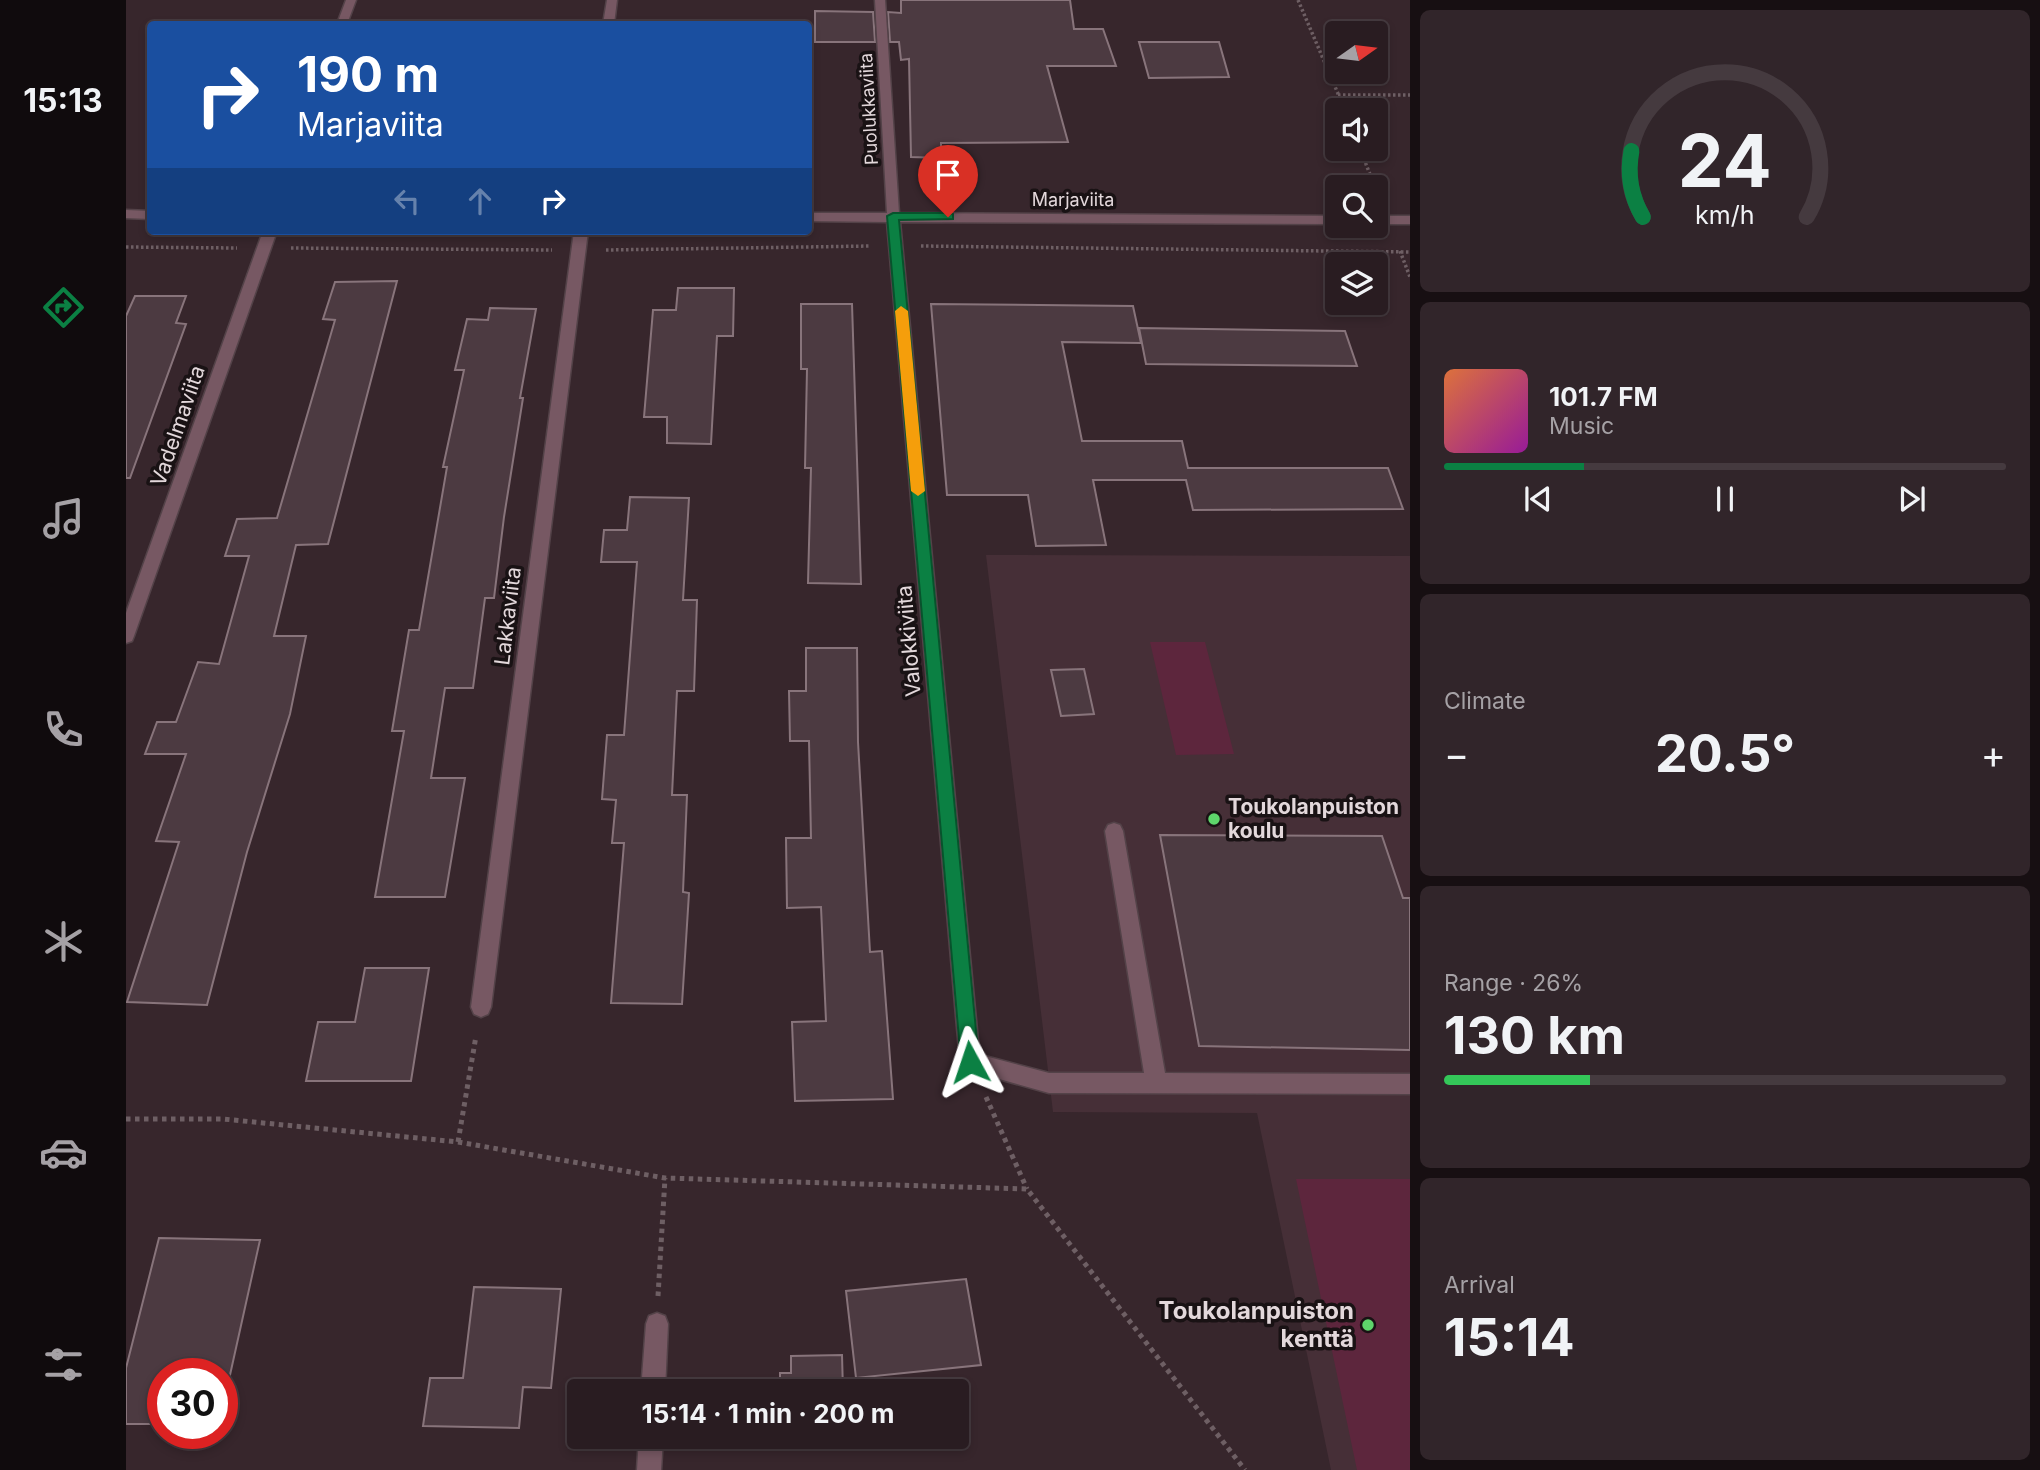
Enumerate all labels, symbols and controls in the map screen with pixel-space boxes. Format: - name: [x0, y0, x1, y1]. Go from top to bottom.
- north arrow: [1325, 21, 1388, 84]
- map controls: [1325, 21, 1388, 315]
- text: 190 m: [297, 45, 439, 104]
- icon: right: [182, 49, 273, 140]
- street label: Puolukkaviita: [855, 52, 882, 166]
- text: 15:13: [23, 81, 103, 120]
- button: sound: [1325, 98, 1388, 161]
- text: Marjaviita: [297, 105, 444, 144]
- text: 24: [1678, 116, 1772, 205]
- pin: [918, 145, 978, 217]
- icon: arrive: [929, 156, 967, 194]
- button: search: [1325, 175, 1388, 238]
- icon: left: [388, 182, 426, 220]
- icon: ahead: [461, 182, 499, 220]
- icon: right: [534, 182, 572, 220]
- street label: Marjaviita: [1032, 189, 1114, 210]
- text: km/h: [1695, 200, 1755, 230]
- button: layers: [1325, 252, 1388, 315]
- icon: directions: [39, 283, 88, 332]
- street label: Vadelmaviita: [145, 362, 210, 489]
- text: 101.7 FM: [1549, 381, 1658, 412]
- text: Music: [1549, 412, 1614, 440]
- icon: previous: [1519, 480, 1557, 518]
- icon: pause: [1706, 480, 1744, 518]
- icon: next: [1893, 480, 1931, 518]
- icon: music: [39, 494, 88, 543]
- street label: Lakkaviita: [489, 565, 526, 667]
- street label: Valokkiviita: [891, 584, 926, 698]
- text: Climate: [1444, 687, 1526, 715]
- icon: phone: [39, 705, 88, 754]
- text: 20.5°: [1655, 722, 1795, 785]
- text: −: [1444, 731, 1469, 777]
- text: +: [1981, 731, 2006, 777]
- place label: Toukolanpuiston koulu: [1228, 794, 1399, 843]
- marker: Toukolanpuiston koulu: [1206, 811, 1222, 827]
- icon: climate: [39, 917, 88, 966]
- text: Range · 26%: [1444, 969, 1583, 997]
- text: 130 km: [1444, 1004, 1625, 1067]
- position arrow: [933, 1025, 1007, 1099]
- icon: car: [39, 1128, 88, 1177]
- text: Arrival: [1444, 1271, 1515, 1299]
- place label: Toukolanpuiston kenttä: [1158, 1296, 1354, 1353]
- text: 15:14: [1444, 1306, 1575, 1369]
- marker: Toukolanpuiston kenttä: [1360, 1317, 1376, 1333]
- icon: filters: [39, 1340, 88, 1389]
- speed limit sign: 30: [147, 1358, 238, 1449]
- text: 15:14 · 1 min · 200 m: [642, 1398, 894, 1429]

